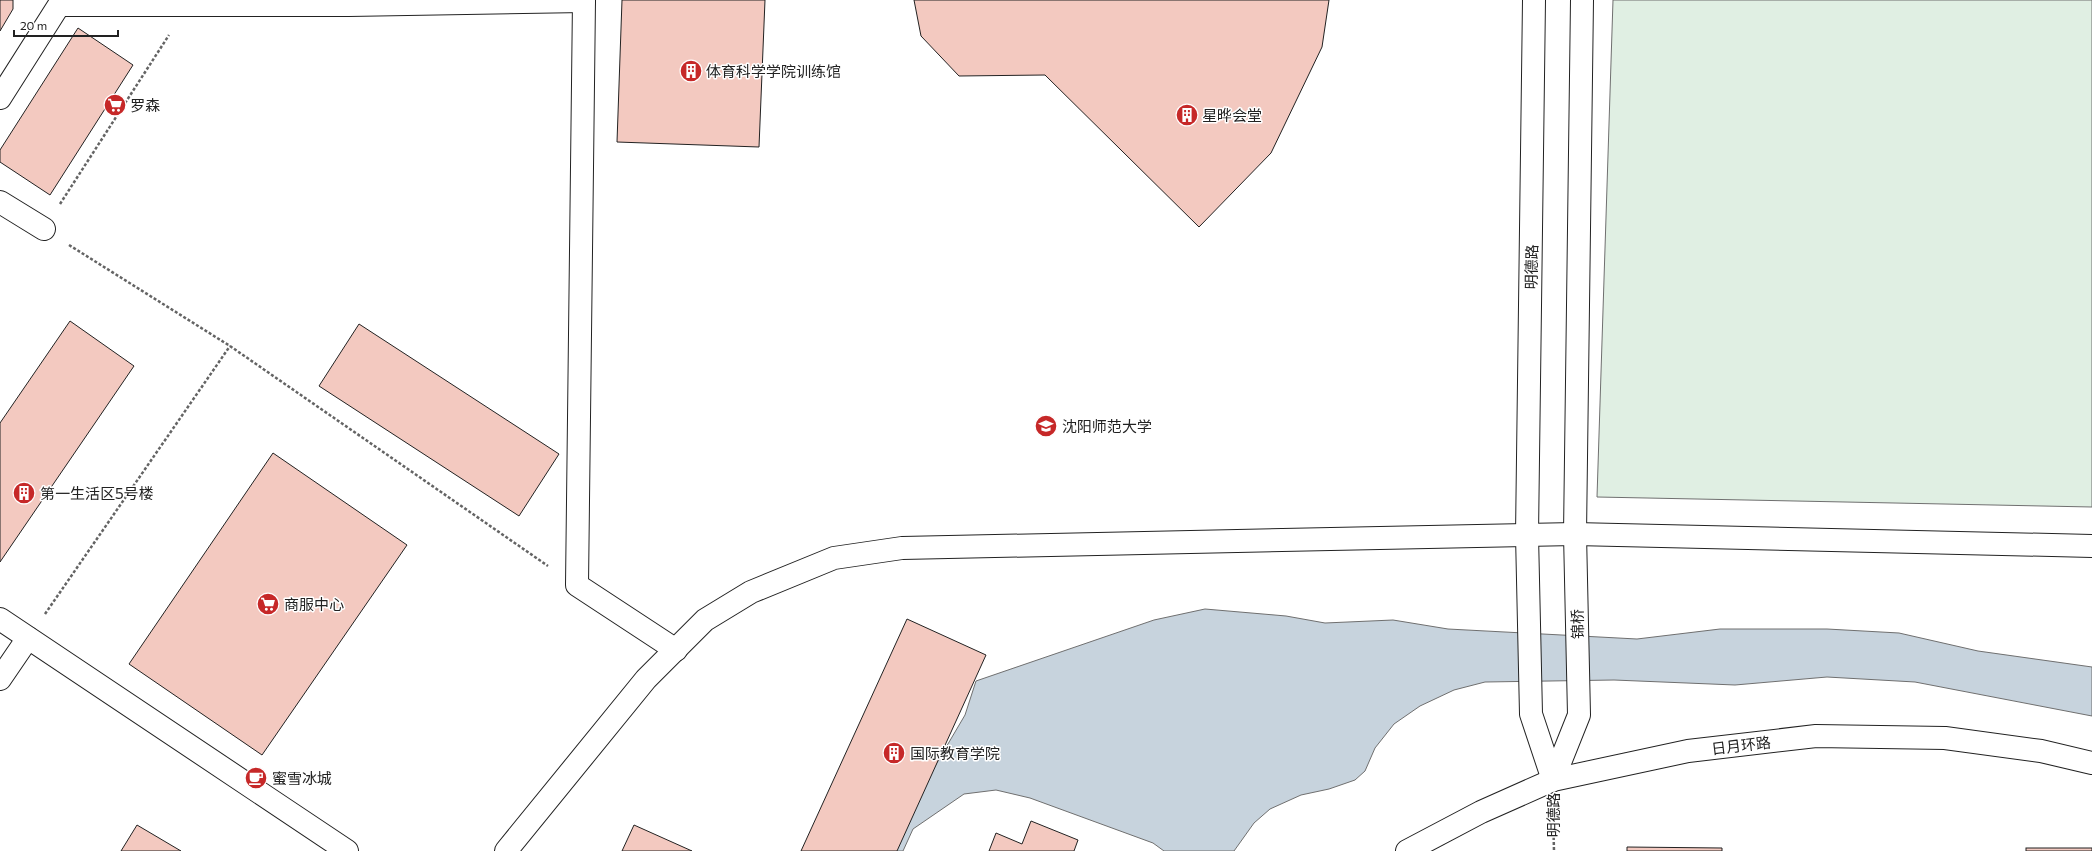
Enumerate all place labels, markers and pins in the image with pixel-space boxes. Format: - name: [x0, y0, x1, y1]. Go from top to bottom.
- building icon: 体育科学学院训练馆: [678, 58, 704, 84]
- place label: 体育科学学院训练馆: [706, 62, 841, 80]
- supermarket icon: 罗森: [102, 92, 128, 118]
- place label: 罗森: [130, 96, 160, 114]
- building icon: 星晔会堂: [1174, 102, 1200, 128]
- place label: 星晔会堂: [1202, 106, 1262, 124]
- school or university icon: 沈阳师范大学: [1033, 413, 1059, 439]
- place label: 沈阳师范大学: [1062, 417, 1152, 435]
- building icon: 第一生活区5号楼: [11, 480, 37, 506]
- place label: 第一生活区5号楼: [40, 484, 154, 502]
- supermarket icon: 商服中心: [255, 591, 281, 617]
- place label: 商服中心: [284, 595, 344, 613]
- building icon: 国际教育学院: [881, 740, 907, 766]
- place label: 国际教育学院: [910, 744, 1000, 762]
- cafe icon: 蜜雪冰城: [243, 765, 269, 791]
- place label: 蜜雪冰城: [272, 769, 332, 787]

